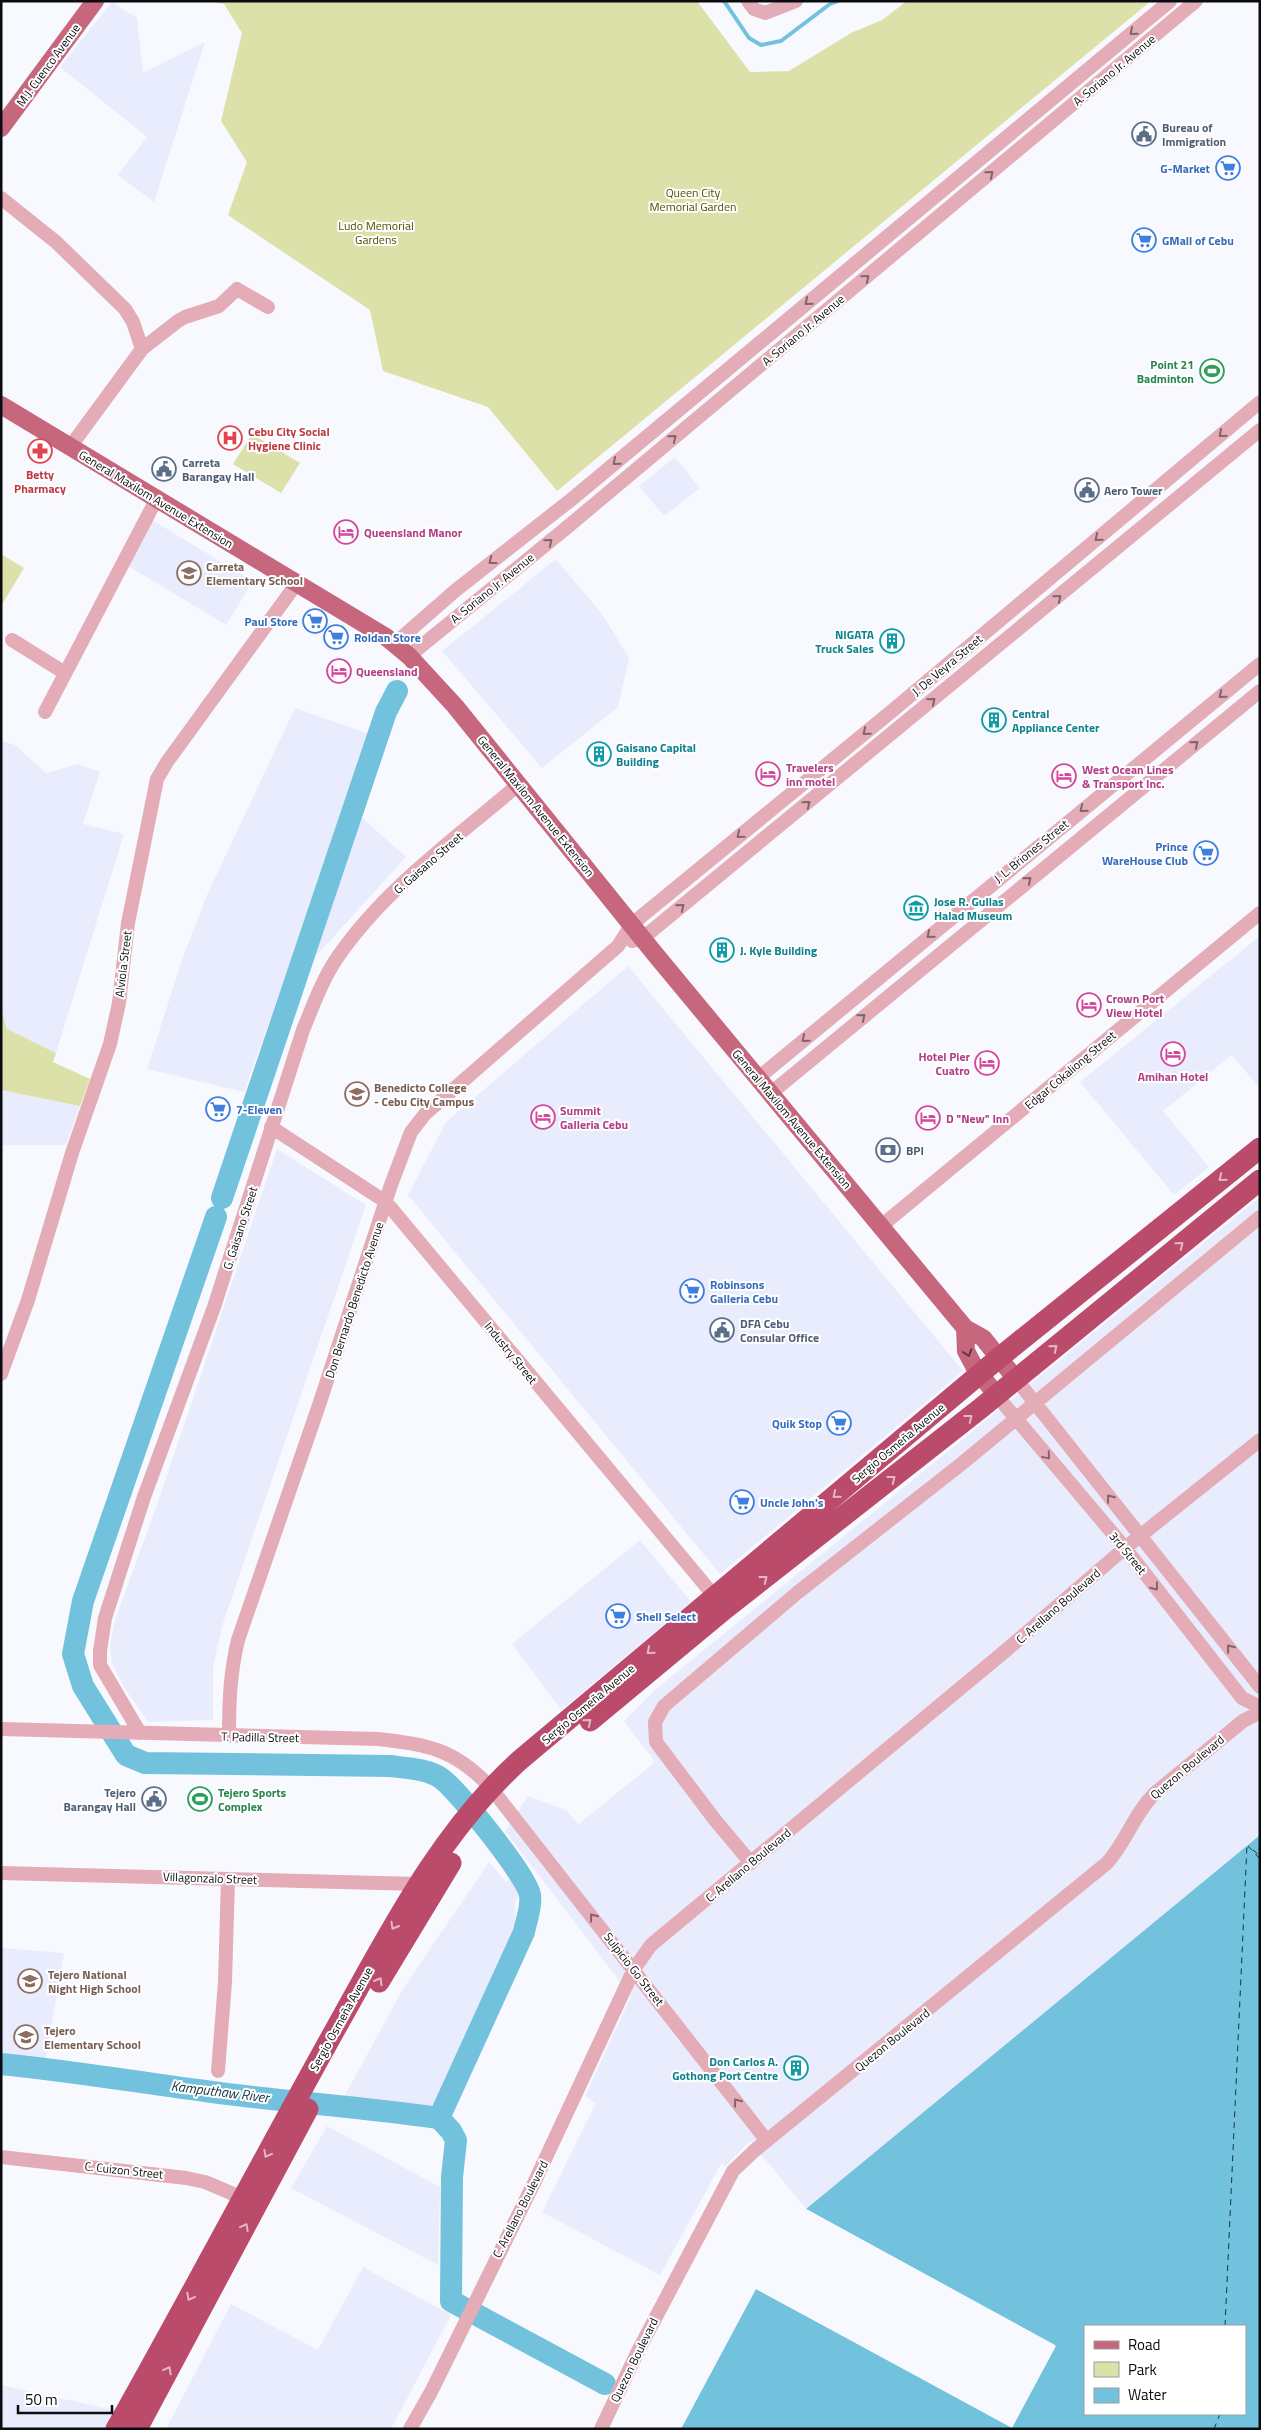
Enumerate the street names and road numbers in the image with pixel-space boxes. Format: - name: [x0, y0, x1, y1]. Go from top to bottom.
- street label: M.J. Cuenco Avenue: [11, 20, 85, 110]
- street label: A. Soriano Jr. Avenue: [1068, 30, 1160, 110]
- street label: A. Soriano Jr. Avenue: [757, 290, 849, 370]
- street label: General Maxilom Avenue Extension: [75, 445, 237, 553]
- street label: A. Soriano Jr. Avenue: [446, 548, 538, 628]
- street label: J. De Veyra Street: [907, 629, 987, 700]
- street label: General Maxilom Avenue Extension: [473, 731, 599, 881]
- street label: J. L. Briones Street: [989, 814, 1073, 887]
- street label: G. Gaisano Street: [389, 827, 468, 899]
- street label: Alviola Street: [109, 929, 137, 998]
- street label: Edgar Cokaliong Street: [1020, 1026, 1120, 1114]
- street label: General Maxilom Avenue Extension: [728, 1045, 856, 1193]
- street label: G. Gaisano Street: [218, 1183, 263, 1272]
- street label: Don Bernardo Benedicto Avenue: [320, 1219, 388, 1381]
- street label: Industry Street: [480, 1318, 543, 1389]
- street label: Sergio Osmeña Avenue: [847, 1398, 949, 1488]
- street label: 3rd Street: [1105, 1527, 1152, 1579]
- street label: C. Arellano Boulevard: [1011, 1564, 1105, 1648]
- street label: Sergio Osmeña Avenue: [537, 1659, 639, 1749]
- street label: T. Padilla Street: [221, 1727, 300, 1747]
- street label: Quezon Boulevard: [1146, 1730, 1228, 1804]
- street label: C. Arellano Boulevard: [701, 1823, 795, 1907]
- street label: Villagonzalo Street: [163, 1867, 258, 1889]
- street label: Sulpicio Go Street: [599, 1928, 669, 2010]
- street label: Sergio Osmeña Avenue: [304, 1963, 378, 2075]
- street label: Quezon Boulevard: [850, 2004, 934, 2076]
- street label: C. Cuizon Street: [84, 2156, 165, 2184]
- street label: C. Arellano Boulevard: [487, 2157, 553, 2261]
- street label: Quezon Boulevard: [605, 2314, 663, 2406]

